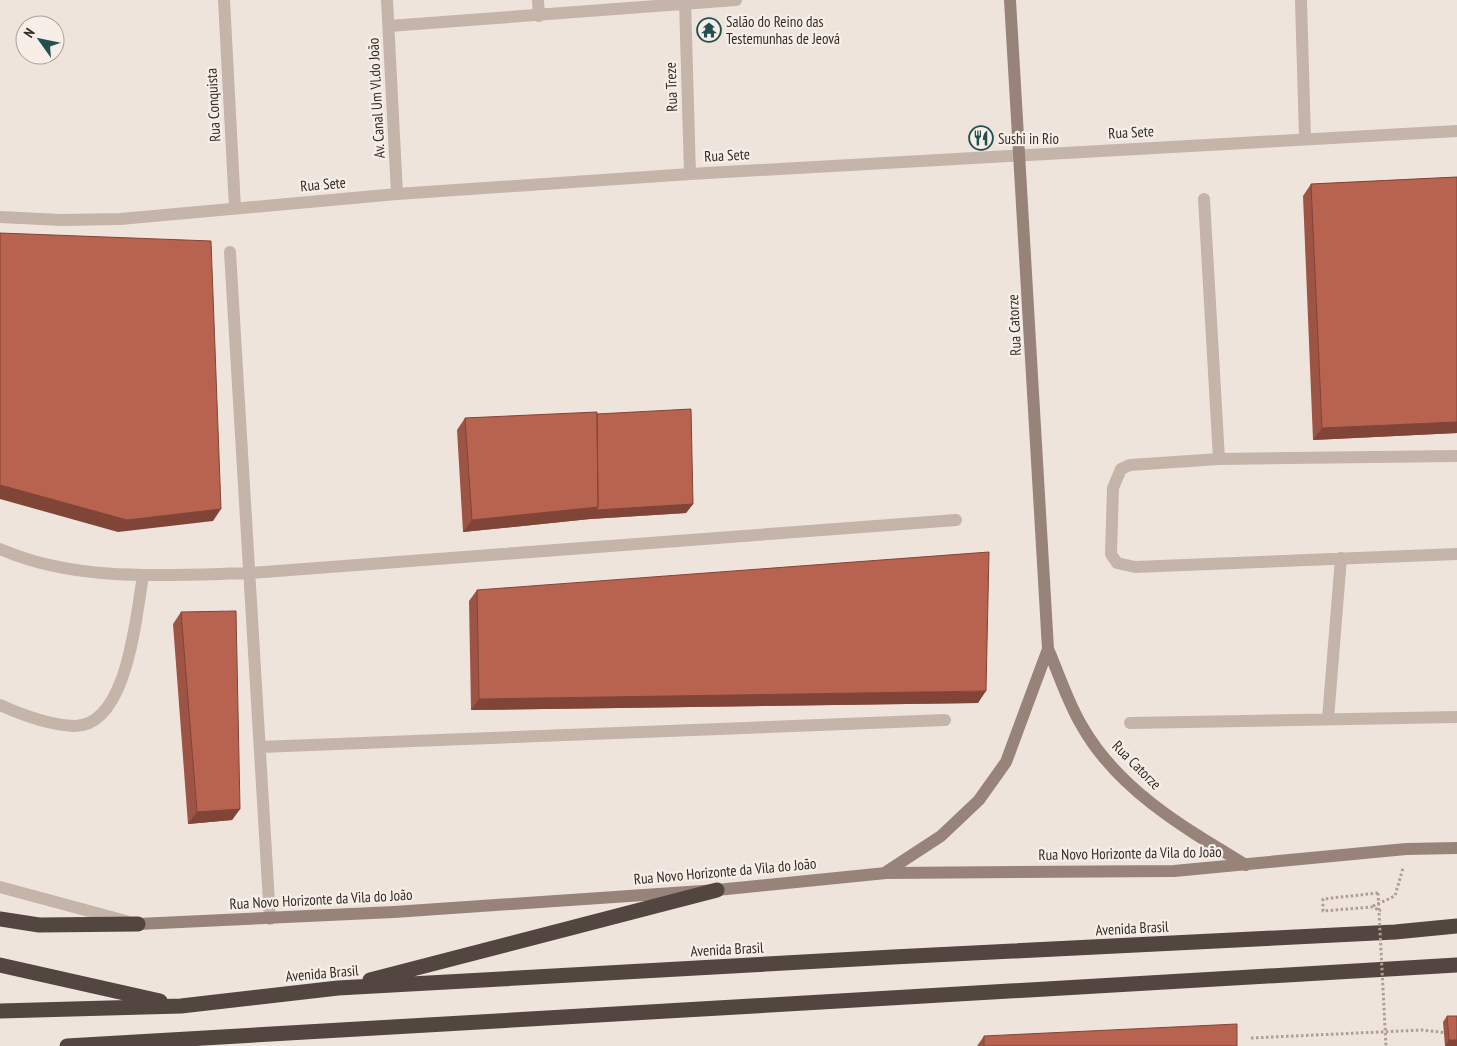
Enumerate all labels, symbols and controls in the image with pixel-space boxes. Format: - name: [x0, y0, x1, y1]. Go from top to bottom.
- place label: Salão do Reino das Testemunhas de Jeová: [726, 12, 840, 48]
- north arrow: [15, 15, 65, 65]
- temple icon: Salão do Reino das Testemunhas de Jeová: [696, 17, 722, 43]
- text: N: [19, 25, 39, 41]
- street label: Av. Canal Um Vl.do João: [363, 37, 389, 159]
- street label: Rua Treze: [661, 62, 681, 112]
- street label: Rua Conquista: [202, 68, 224, 142]
- street label: Rua Sete: [1108, 121, 1154, 143]
- restaurant icon: Sushi in Rio: [968, 125, 994, 151]
- place label: Sushi in Rio: [998, 129, 1059, 148]
- street label: Rua Sete: [704, 144, 750, 166]
- street label: Rua Sete: [299, 173, 347, 195]
- street label: Rua Catorze: [1003, 294, 1025, 356]
- street label: Rua Catorze: [1109, 737, 1165, 793]
- street label: Rua Novo Horizonte da Vila do João: [1038, 842, 1222, 864]
- street label: Rua Novo Horizonte da Vila do João: [633, 854, 817, 888]
- street label: Rua Novo Horizonte da Vila do João: [229, 885, 413, 913]
- street label: Avenida Brasil: [1095, 917, 1170, 939]
- street label: Avenida Brasil: [690, 938, 765, 960]
- street label: Avenida Brasil: [285, 960, 360, 986]

